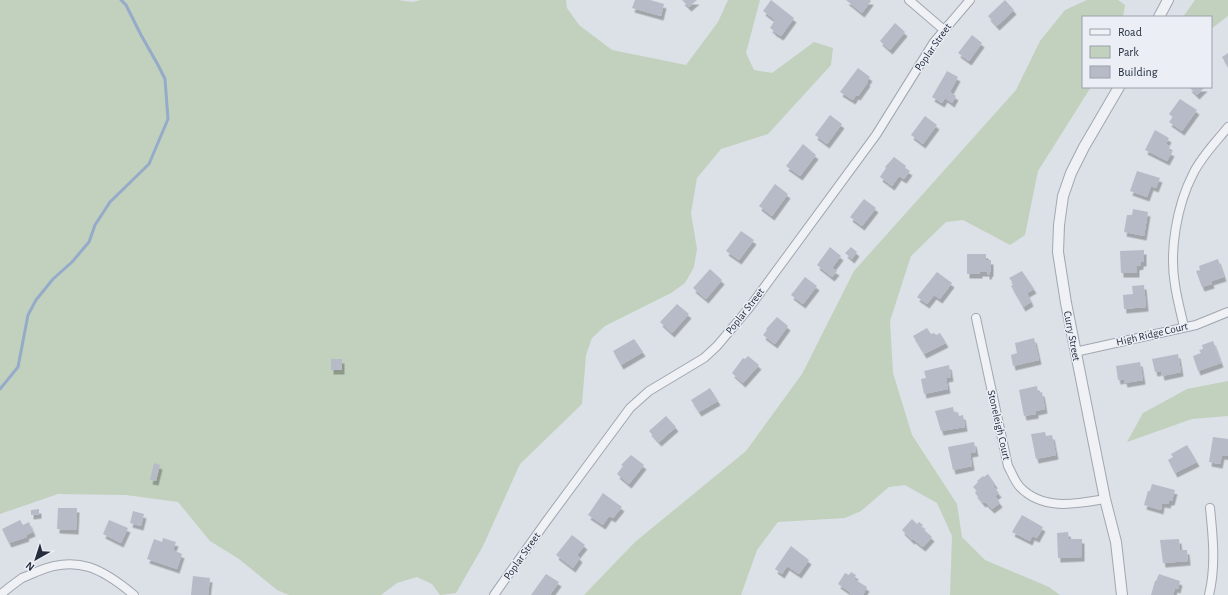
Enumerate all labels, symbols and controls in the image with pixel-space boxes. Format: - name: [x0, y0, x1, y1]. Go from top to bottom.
- legend: [1082, 16, 1212, 88]
- street label: Poplar Street: [913, 21, 954, 73]
- text: Road: [1118, 26, 1142, 38]
- text: Park: [1118, 46, 1139, 58]
- text: Building: [1118, 66, 1158, 78]
- street label: Poplar Street: [724, 285, 767, 336]
- street label: Curry Street: [1062, 310, 1082, 362]
- street label: High Ridge Court: [1115, 320, 1189, 348]
- street label: Stoneleigh Court: [986, 389, 1012, 461]
- street label: Poplar Street: [502, 530, 543, 582]
- north arrow: [16, 539, 56, 579]
- text: N: [24, 560, 36, 573]

